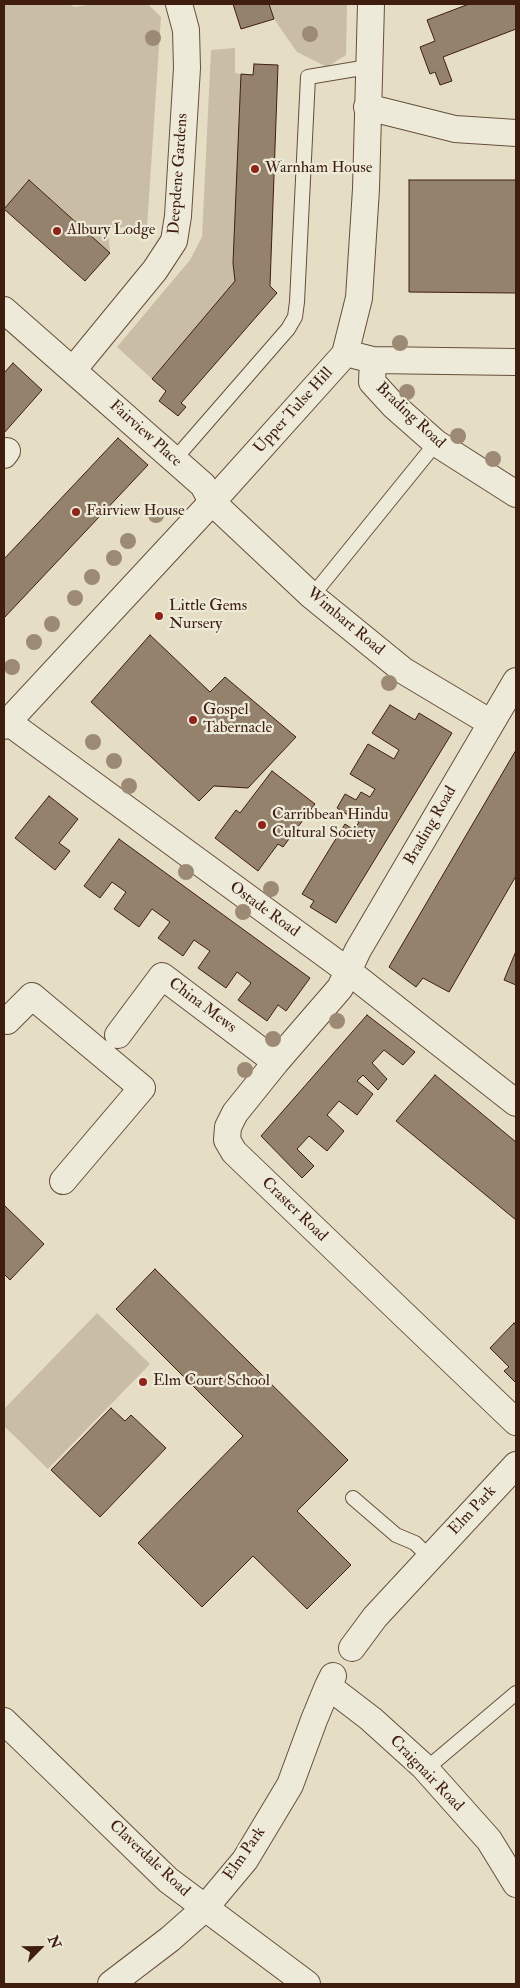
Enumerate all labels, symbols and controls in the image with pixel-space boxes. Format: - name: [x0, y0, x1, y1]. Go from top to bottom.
- street label: Deepdene Gardens: [165, 113, 193, 235]
- place label: Warnham House: [265, 159, 372, 179]
- marker: Warnham House: [249, 163, 261, 175]
- place label: Albury Lodge: [67, 221, 155, 241]
- marker: Albury Lodge: [51, 225, 63, 237]
- street label: Upper Tulse Hill: [250, 364, 338, 458]
- street label: Brading Road: [371, 379, 449, 453]
- street label: Fairview Place: [105, 397, 185, 471]
- place label: Fairview House: [86, 502, 185, 522]
- marker: Fairview House: [70, 506, 82, 518]
- street label: Wimbart Road: [302, 584, 388, 660]
- place label: Little Gems Nursery: [169, 597, 247, 635]
- marker: Little Gems Nursery: [153, 610, 165, 622]
- place label: Gospel Tabernacle: [203, 701, 272, 739]
- marker: Gospel Tabernacle: [187, 714, 199, 726]
- street label: Brading Road: [401, 783, 461, 869]
- place label: Carribbean Hindu Cultural Society: [272, 806, 389, 844]
- marker: Carribbean Hindu Cultural Society: [256, 819, 268, 831]
- street label: Ostade Road: [225, 878, 303, 942]
- street label: China Mews: [164, 974, 240, 1038]
- street label: Craster Road: [257, 1174, 331, 1246]
- place label: Elm Court School: [153, 1372, 270, 1392]
- marker: Elm Court School: [137, 1376, 149, 1388]
- street label: Elm Park: [445, 1482, 501, 1540]
- street label: Craignair Road: [385, 1732, 467, 1816]
- street label: Claverdale Road: [105, 1817, 193, 1901]
- street label: Elm Park: [220, 1824, 270, 1884]
- north arrow: [15, 1923, 65, 1973]
- text: N: [44, 1933, 65, 1951]

